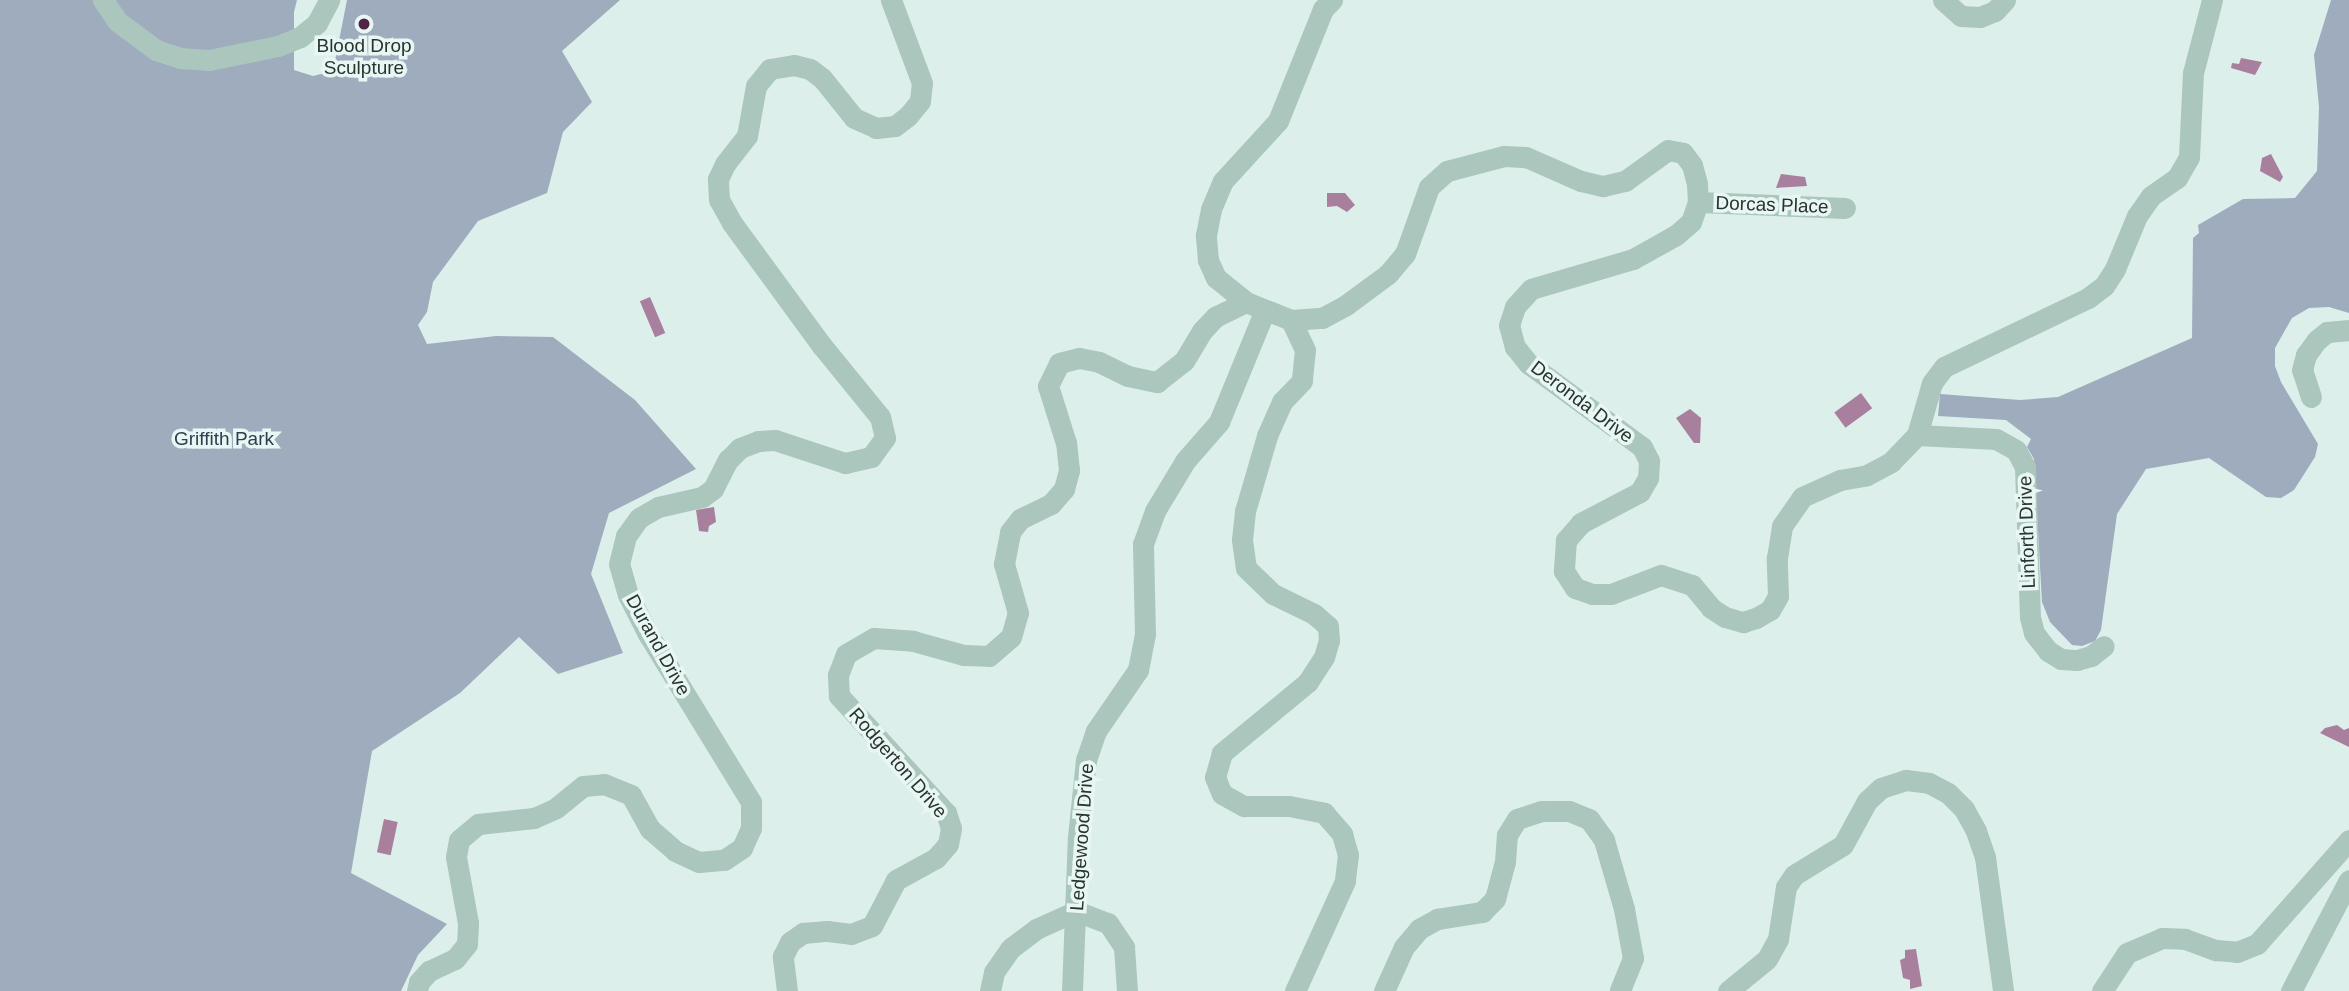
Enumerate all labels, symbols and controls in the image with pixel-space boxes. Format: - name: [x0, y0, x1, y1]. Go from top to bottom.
- marker: Blood Drop Sculpture: [356, 16, 372, 32]
- place label: Blood Drop Sculpture: [316, 35, 412, 79]
- street label: Dorcas Place: [1715, 192, 1829, 218]
- street label: Deronda Drive: [1526, 356, 1638, 448]
- park label: Griffith Park: [174, 428, 274, 450]
- street label: Linforth Drive: [2014, 475, 2040, 589]
- street label: Durand Drive: [621, 591, 695, 699]
- street label: Rodgerton Drive: [844, 703, 952, 823]
- street label: Ledgewood Drive: [1065, 762, 1099, 912]

